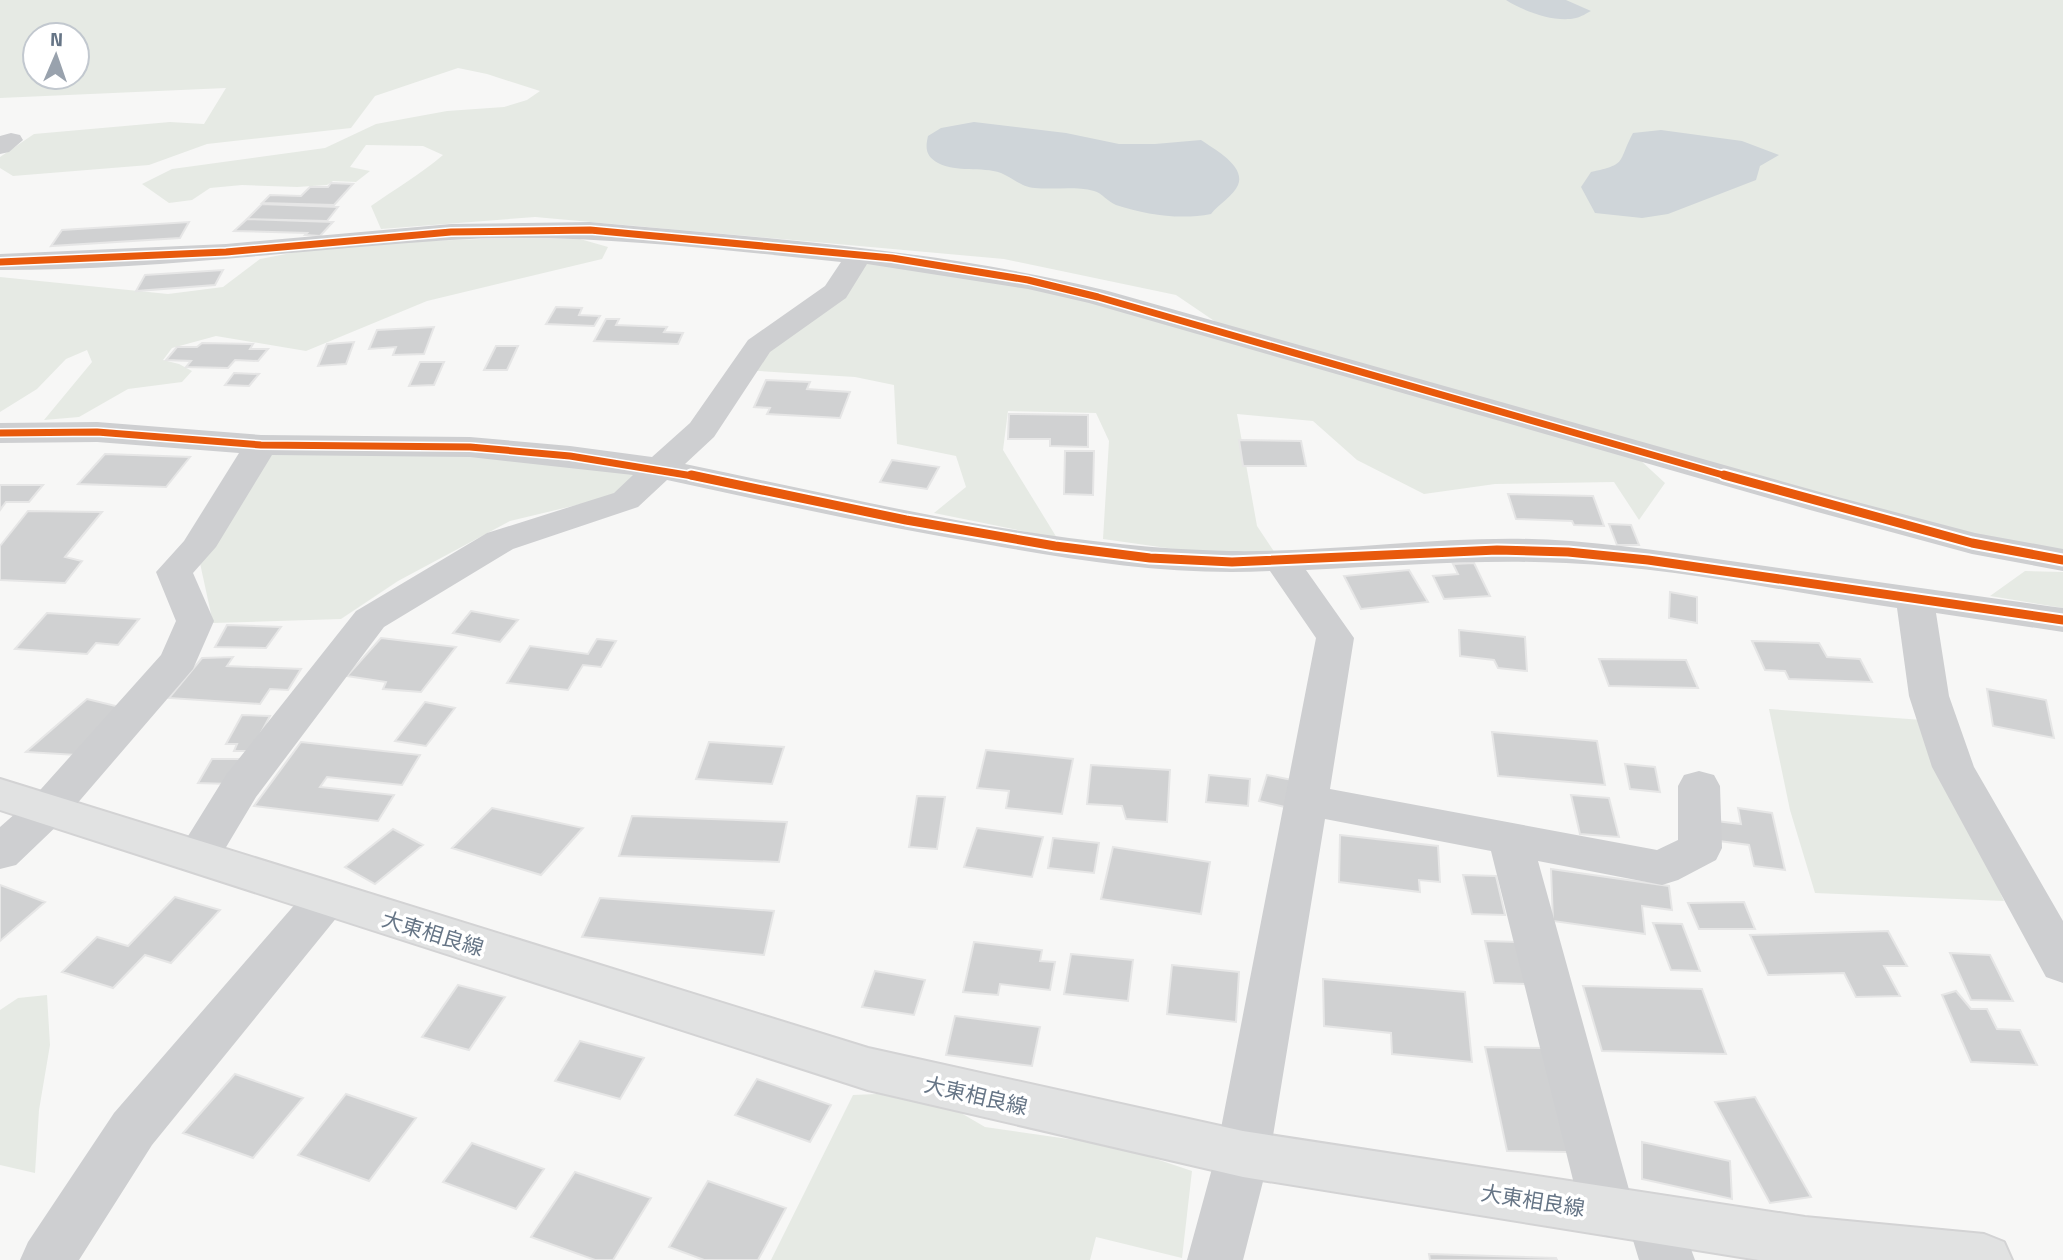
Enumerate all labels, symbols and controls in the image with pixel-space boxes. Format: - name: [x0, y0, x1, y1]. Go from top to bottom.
- north arrow: [21, 21, 91, 91]
- text: N: [50, 24, 64, 53]
- street label: 大東相良線: [378, 902, 488, 964]
- street label: 大東相良線: [921, 1068, 1031, 1122]
- street label: 大東相良線: [1479, 1176, 1587, 1224]

